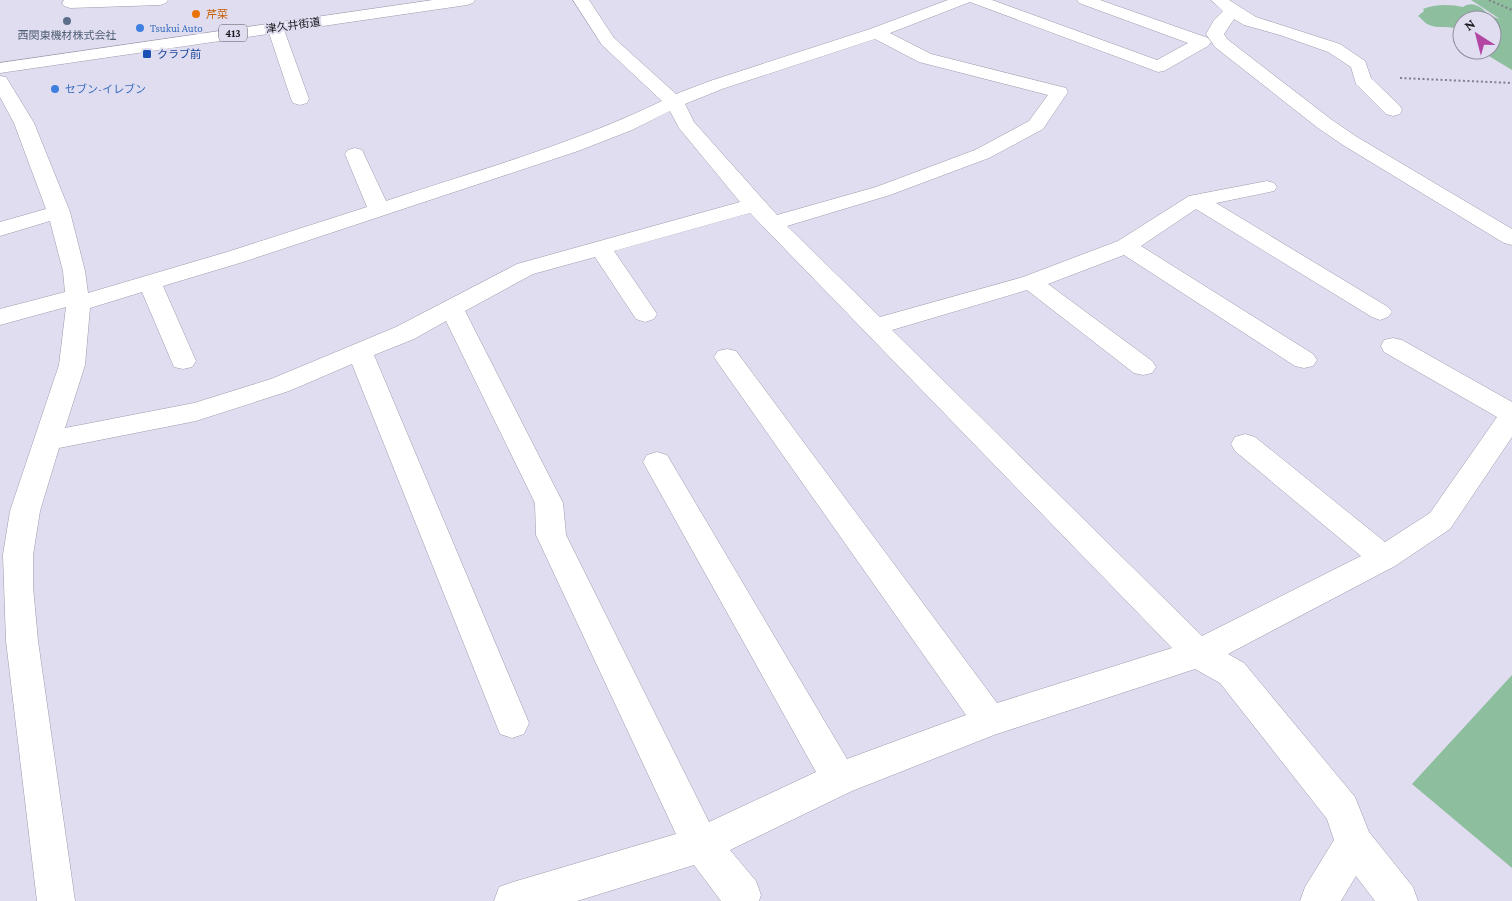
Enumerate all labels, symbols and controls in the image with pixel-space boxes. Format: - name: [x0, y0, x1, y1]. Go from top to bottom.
- marker: 芹菜: [190, 8, 202, 20]
- place label: 芹菜: [206, 8, 228, 20]
- north arrow: [1452, 10, 1502, 60]
- marker: 西関東機材株式会社: [61, 15, 73, 27]
- street label: 津久井街道: [265, 15, 321, 35]
- text: N: [1461, 15, 1478, 34]
- marker: Tsukui Auto: [134, 22, 146, 34]
- place label: Tsukui Auto: [150, 22, 203, 34]
- road number: 413: [219, 24, 247, 42]
- place label: 西関東機材株式会社: [18, 29, 117, 41]
- marker: クラブ前: [141, 48, 153, 60]
- place label: クラブ前: [157, 48, 201, 60]
- marker: セブン-イレブン: [49, 83, 61, 95]
- place label: セブン-イレブン: [65, 83, 146, 95]

